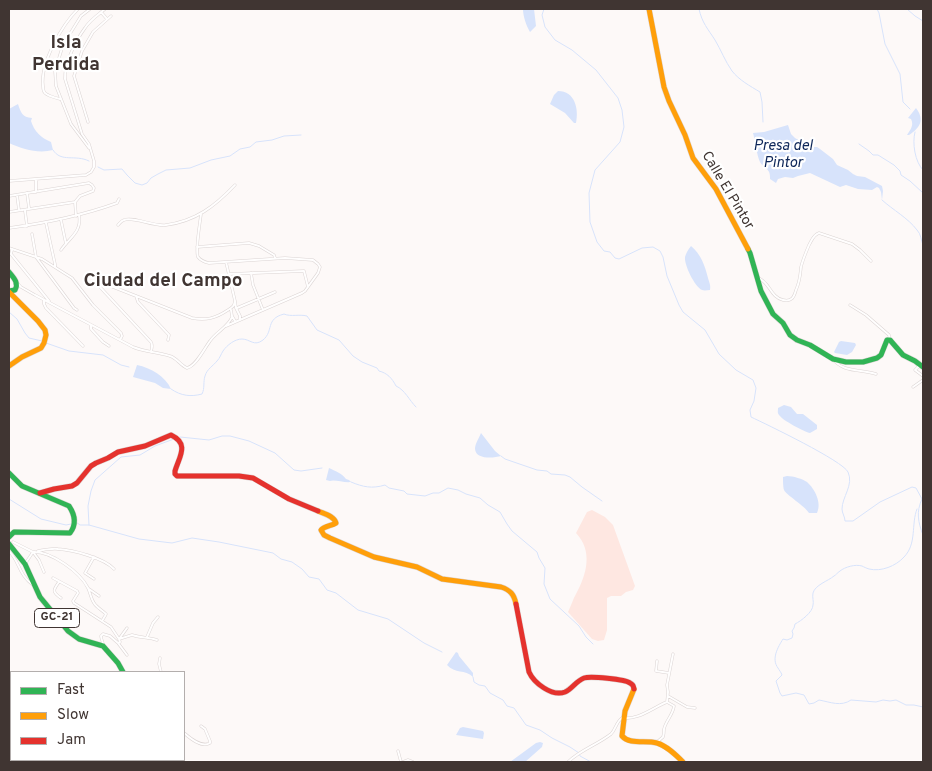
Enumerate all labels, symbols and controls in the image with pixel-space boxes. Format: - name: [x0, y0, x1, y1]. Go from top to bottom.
- district label: Isla Perdida: [32, 33, 100, 77]
- water label: Presa del Pintor: [753, 138, 813, 173]
- street label: Calle El Pintor: [697, 149, 757, 233]
- district label: Ciudad del Campo: [83, 271, 243, 293]
- road number: GC-21: [34, 608, 80, 628]
- legend: [10, 671, 185, 761]
- text: Fast: [57, 681, 85, 700]
- text: Slow: [57, 706, 89, 725]
- text: Jam: [57, 731, 86, 750]

